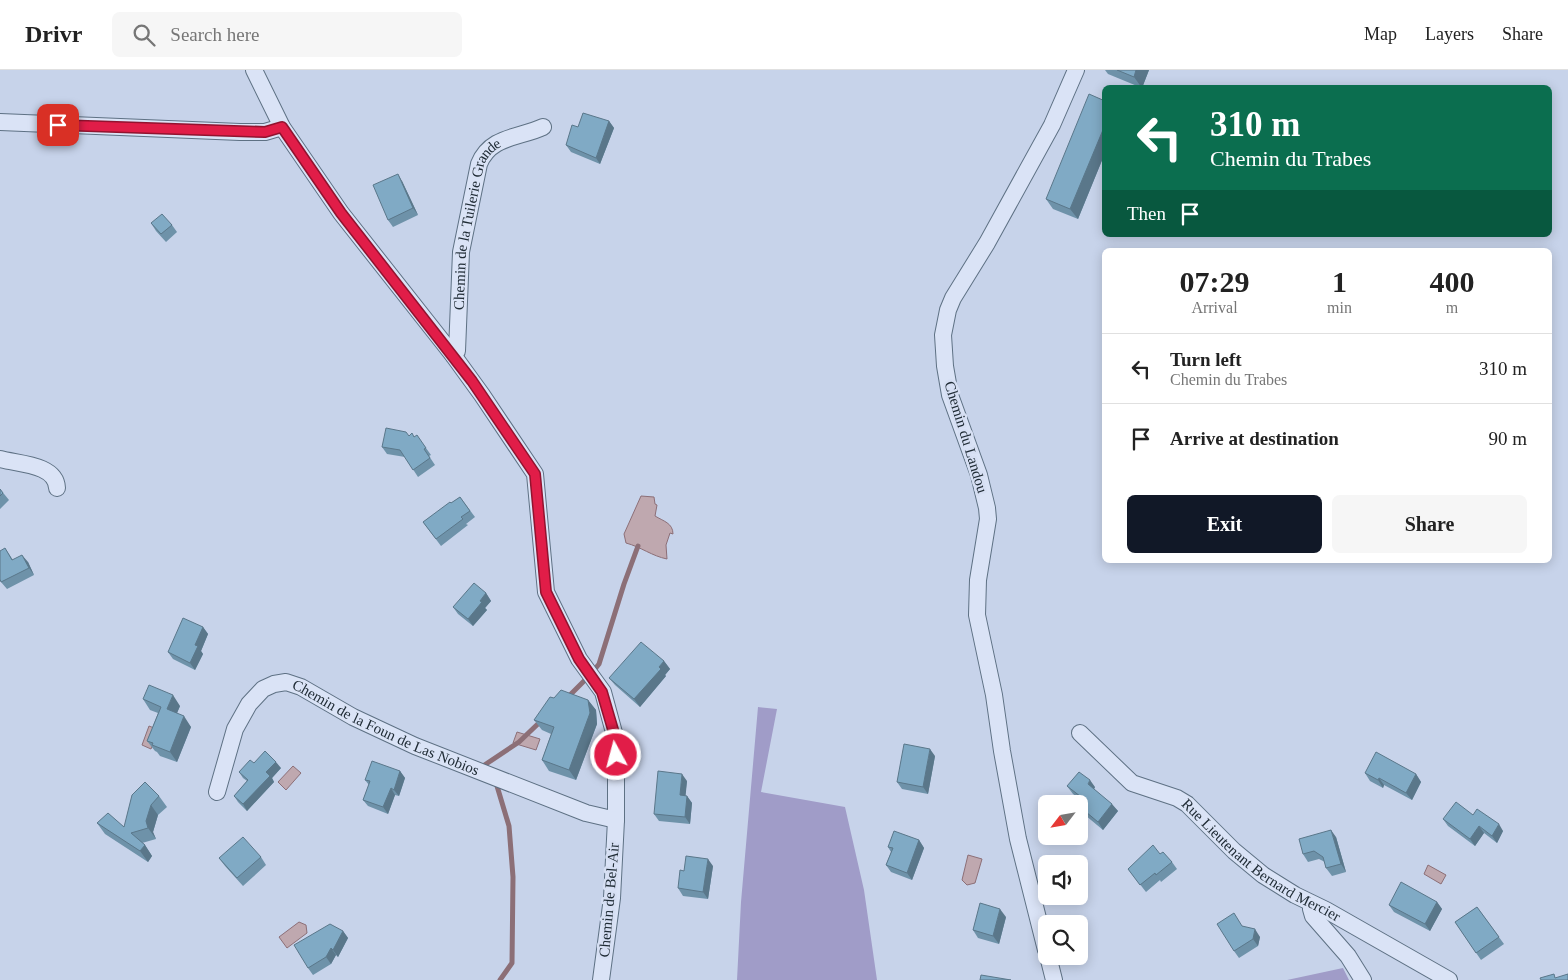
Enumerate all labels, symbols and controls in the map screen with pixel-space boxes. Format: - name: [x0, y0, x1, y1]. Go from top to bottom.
- search box: [112, 12, 462, 57]
- text: Drivr: [25, 21, 82, 47]
- icon: search: [130, 21, 158, 49]
- text: Search here: [170, 24, 259, 45]
- text: Map: [1364, 24, 1397, 44]
- text: Layers: [1425, 24, 1474, 44]
- text: Share: [1502, 24, 1543, 44]
- pin: [37, 104, 79, 146]
- icon: left: [1127, 105, 1192, 170]
- text: 310 m: [1210, 105, 1300, 144]
- icon: arrive: [44, 111, 72, 139]
- street label: Chemin de la Tuilerie Grande: [451, 135, 504, 310]
- text: Chemin du Trabes: [1210, 146, 1371, 171]
- icon: arrive: [1176, 200, 1204, 228]
- text: Then: [1127, 203, 1166, 224]
- text: 07:29: [1180, 265, 1250, 298]
- text: 1: [1332, 265, 1347, 298]
- text: 400: [1429, 265, 1474, 298]
- text: Arrival: [1191, 299, 1238, 316]
- text: min: [1327, 299, 1352, 316]
- text: m: [1446, 299, 1458, 316]
- text: Turn left: [1170, 349, 1242, 370]
- icon: left: [1127, 355, 1155, 383]
- text: 310 m: [1479, 358, 1527, 379]
- text: Chemin du Trabes: [1170, 371, 1287, 388]
- street label: Chemin du Landou: [941, 379, 991, 495]
- icon: arrive: [1127, 425, 1155, 453]
- text: Arrive at destination: [1170, 428, 1339, 449]
- text: 90 m: [1488, 428, 1527, 449]
- button: Exit: [1127, 495, 1322, 553]
- button: Share: [1332, 495, 1527, 553]
- street label: Chemin de la Foun de Las Nobios: [291, 677, 482, 778]
- position arrow: [589, 728, 641, 780]
- north arrow: [1038, 795, 1088, 845]
- map controls: [1038, 795, 1088, 965]
- street label: Rue Lieutenant Bernard Mercier: [1179, 796, 1343, 924]
- street label: Chemin de Bel-Air: [596, 842, 622, 958]
- button: sound: [1038, 855, 1088, 905]
- button: search: [1038, 915, 1088, 965]

